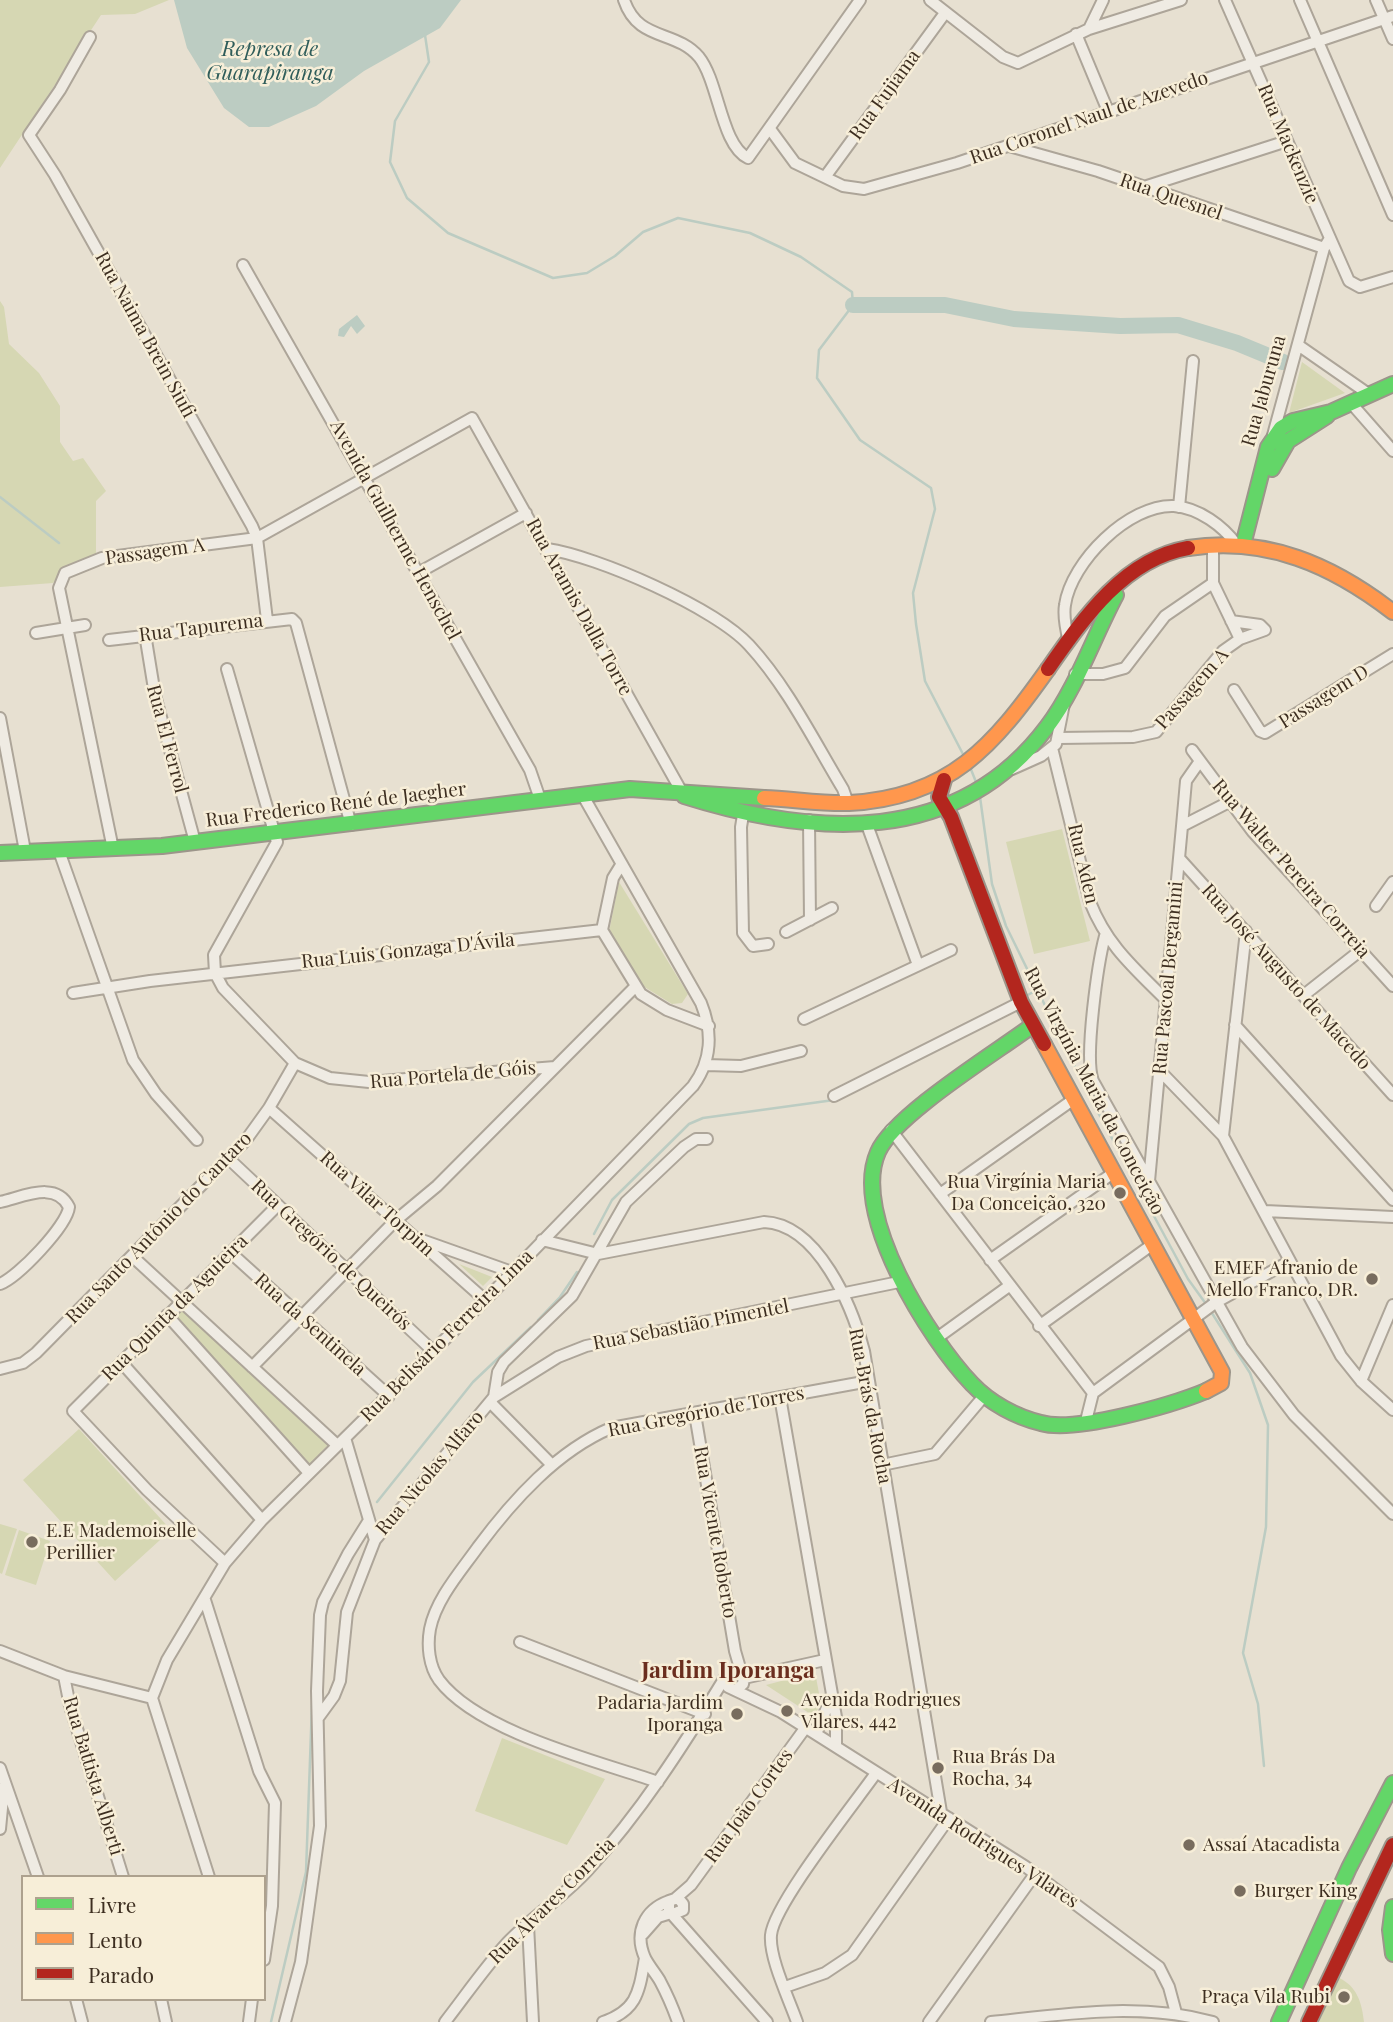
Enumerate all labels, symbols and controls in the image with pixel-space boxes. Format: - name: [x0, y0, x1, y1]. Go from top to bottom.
- water label: Represa de Guarapiranga: [206, 36, 334, 86]
- street label: Rua Fujiama: [845, 45, 925, 145]
- street label: Rua Coronel Naul de Azevedo: [967, 66, 1211, 170]
- street label: Rua Mackenzie: [1253, 81, 1323, 207]
- street label: Rua Quesnel: [1117, 169, 1225, 225]
- street label: Rua Naima Brein Siufi: [90, 248, 200, 422]
- street label: Rua Jaburuna: [1237, 333, 1291, 449]
- street label: Avenida Guilherme Henschel: [325, 416, 465, 644]
- street label: Rua Aramis Dalla Torre: [521, 515, 637, 699]
- street label: Passagem A: [104, 534, 206, 570]
- street label: Rua Tapurema: [138, 609, 264, 647]
- street label: Passagem A: [1151, 644, 1233, 734]
- street label: Passagem D: [1275, 660, 1373, 734]
- street label: Rua El Ferrol: [142, 682, 192, 796]
- street label: Rua Walter Pereira Correia: [1207, 775, 1375, 963]
- street label: Rua Frederico René de Jaegher: [204, 778, 468, 832]
- street label: Rua Aden: [1063, 822, 1103, 906]
- street label: Rua José Augusto de Macedo: [1197, 879, 1375, 1075]
- street label: Rua Pascoal Bergamini: [1148, 880, 1188, 1076]
- street label: Rua Luis Gonzaga D'Ávila: [300, 928, 516, 974]
- street label: Rua Virgínia Maria da Conceição: [1019, 963, 1169, 1219]
- street label: Rua Portela de Góis: [369, 1056, 537, 1094]
- street label: Rua Santo Antônio do Cantaro: [61, 1127, 257, 1329]
- street label: Rua Vilar Torpim: [315, 1147, 439, 1261]
- place label: Rua Virgínia Maria Da Conceição, 320: [947, 1171, 1106, 1215]
- street label: Rua Gregório de Queirós: [246, 1175, 416, 1335]
- marker: Rua Virgínia Maria Da Conceição, 320: [1112, 1185, 1128, 1201]
- street label: Rua Quinta da Aguieira: [97, 1230, 253, 1386]
- street label: Rua Belisário Ferreira Lima: [356, 1245, 538, 1427]
- place label: EMEF Afranio de Mello Franco, DR.: [1206, 1257, 1358, 1301]
- street label: Rua da Sentinela: [250, 1269, 370, 1381]
- marker: EMEF Afranio de Mello Franco, DR.: [1364, 1271, 1380, 1287]
- street label: Rua Sebastião Pimentel: [591, 1295, 791, 1355]
- street label: Rua Brás da Rocha: [844, 1326, 896, 1486]
- street label: Rua Gregório de Torres: [606, 1382, 806, 1442]
- street label: Rua Nicolas Alfaro: [371, 1406, 489, 1540]
- street label: Rua Vicente Roberto: [689, 1444, 741, 1620]
- place label: E.E Mademoiselle Perillier: [46, 1520, 196, 1564]
- marker: E.E Mademoiselle Perillier: [24, 1534, 40, 1550]
- district label: Jardim Iporanga: [641, 1657, 815, 1685]
- place label: Avenida Rodrigues Vilares, 442: [801, 1689, 961, 1733]
- place label: Padaria Jardim Iporanga: [597, 1692, 723, 1736]
- street label: Rua Battista Alberti: [58, 1694, 128, 1858]
- marker: Avenida Rodrigues Vilares, 442: [779, 1703, 795, 1719]
- marker: Padaria Jardim Iporanga: [729, 1706, 745, 1722]
- street label: Rua João Cortes: [700, 1745, 798, 1867]
- place label: Rua Brás Da Rocha, 34: [952, 1746, 1056, 1790]
- marker: Rua Brás Da Rocha, 34: [930, 1760, 946, 1776]
- street label: Avenida Rodrigues Vilares: [883, 1773, 1083, 1913]
- street label: Rua Álvares Correia: [484, 1833, 620, 1969]
- place label: Assaí Atacadista: [1203, 1834, 1340, 1856]
- marker: Assaí Atacadista: [1181, 1837, 1197, 1853]
- legend: [21, 1875, 266, 2001]
- place label: Burger King: [1254, 1880, 1357, 1902]
- marker: Burger King: [1232, 1883, 1248, 1899]
- text: Livre: [88, 1890, 136, 1918]
- text: Lento: [88, 1925, 142, 1953]
- text: Parado: [88, 1960, 154, 1988]
- place label: Praça Vila Rubi: [1201, 1986, 1330, 2008]
- marker: Praça Vila Rubi: [1336, 1989, 1352, 2005]

